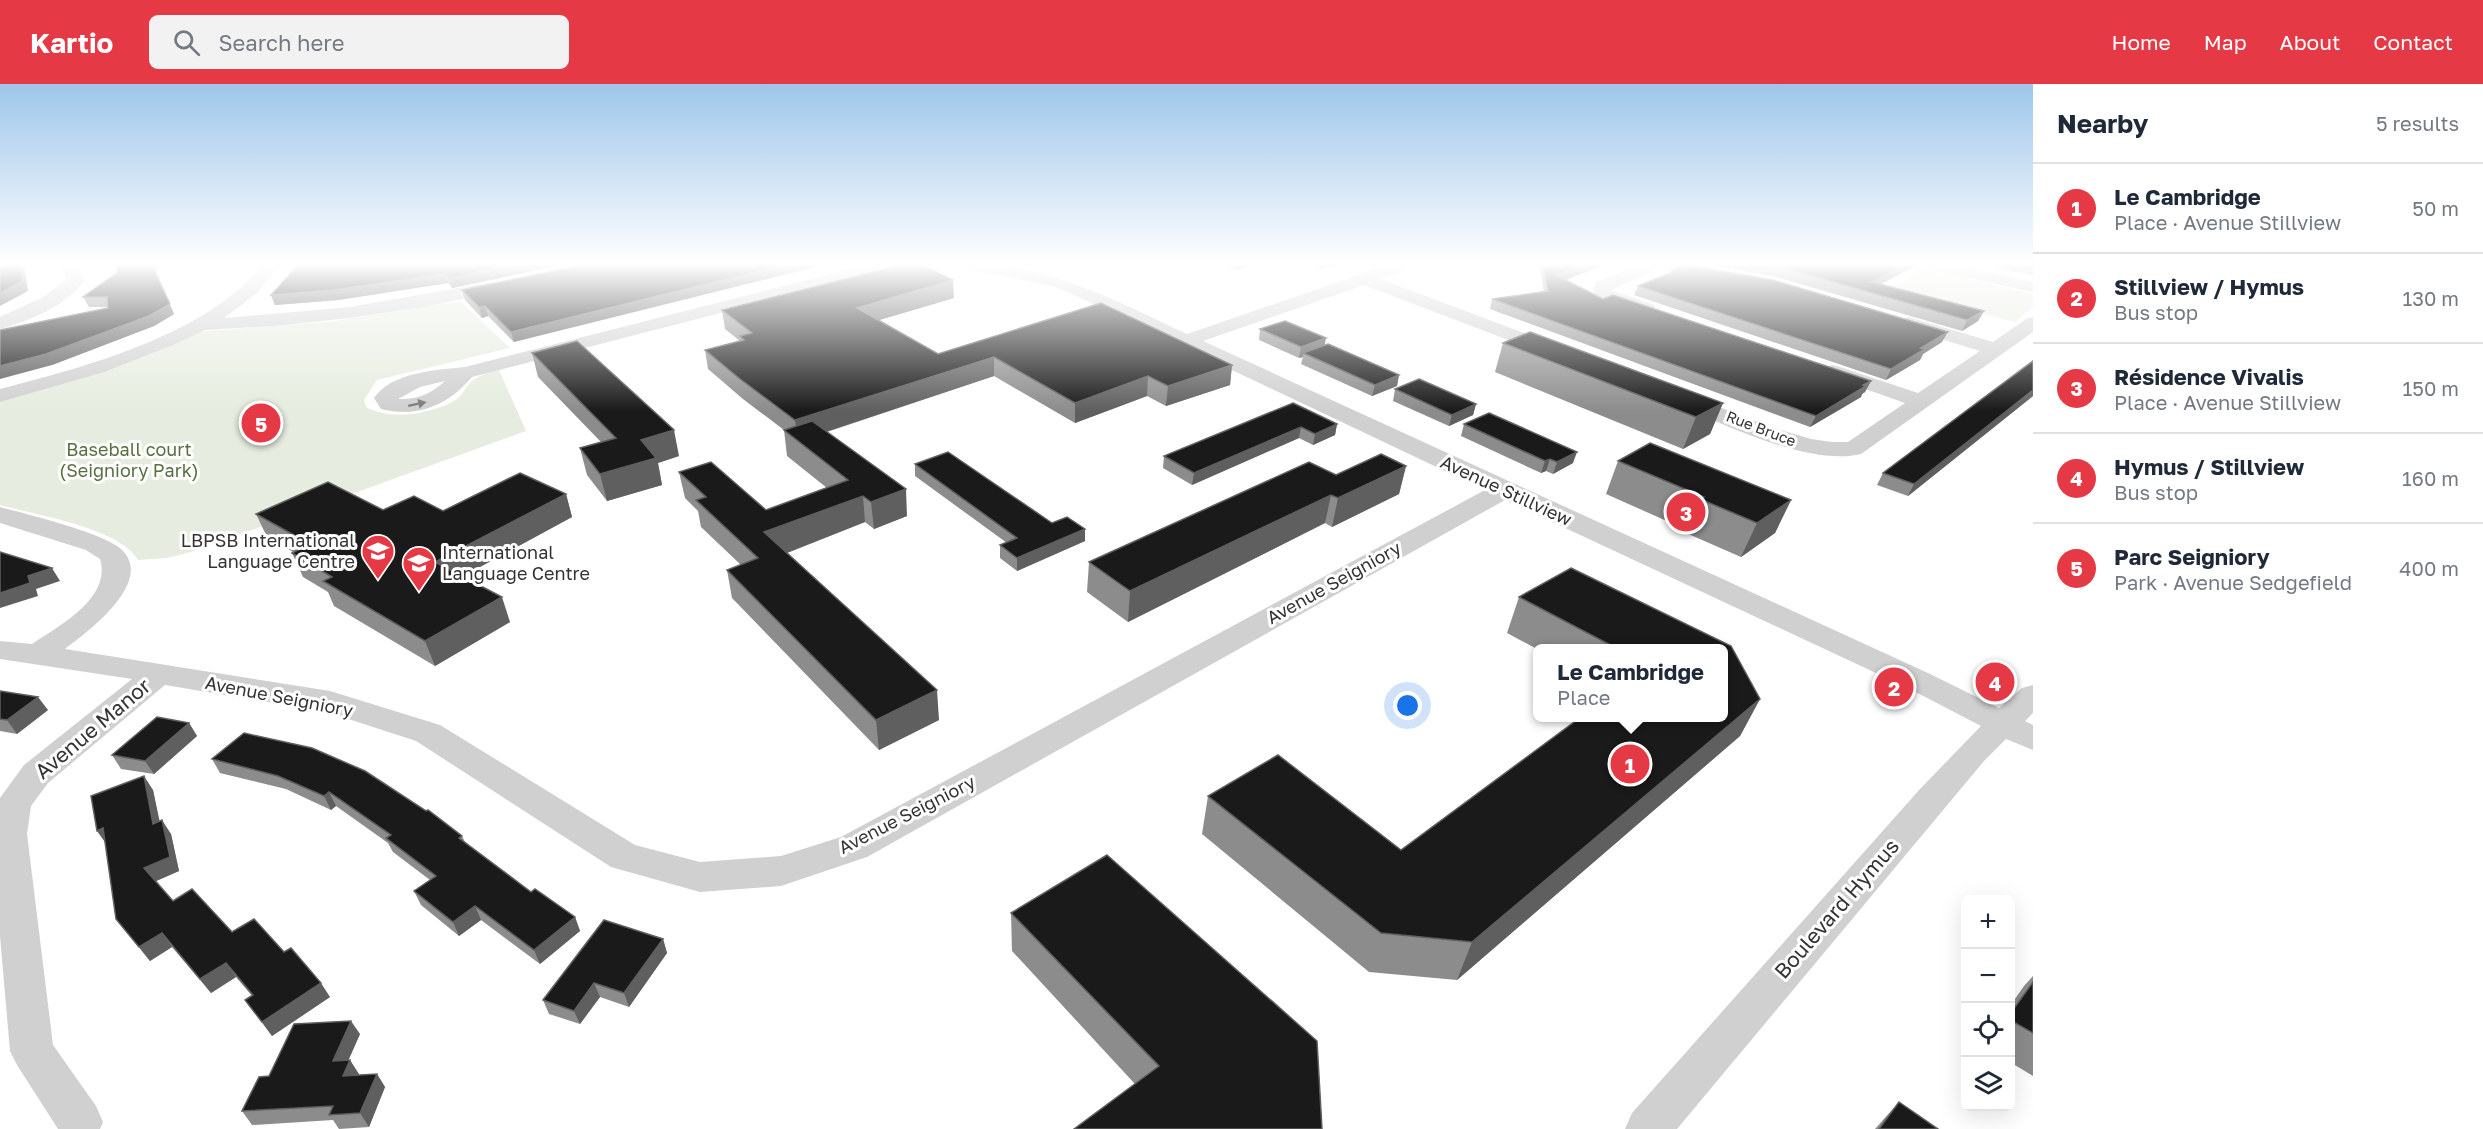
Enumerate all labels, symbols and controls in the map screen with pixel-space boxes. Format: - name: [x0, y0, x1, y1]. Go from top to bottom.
- search box: [149, 15, 569, 69]
- text: Kartio: [30, 26, 113, 59]
- icon: search: [170, 26, 203, 59]
- text: Search here: [218, 29, 344, 56]
- text: Home: [2111, 29, 2171, 55]
- text: Map: [2204, 29, 2247, 55]
- text: About: [2280, 29, 2340, 55]
- text: Contact: [2373, 29, 2453, 55]
- text: Nearby: [2057, 108, 2148, 139]
- text: 5 results: [2376, 111, 2459, 135]
- text: Le Cambridge: [2114, 183, 2261, 210]
- text: 1: [2071, 196, 2082, 220]
- text: 50 m: [2412, 196, 2459, 220]
- text: Place · Avenue Stillview: [2114, 210, 2341, 234]
- text: Stillview / Hymus: [2114, 273, 2304, 300]
- text: 2: [2070, 286, 2083, 310]
- text: 130 m: [2403, 286, 2459, 310]
- text: Bus stop: [2114, 300, 2198, 324]
- text: Résidence Vivalis: [2114, 363, 2304, 390]
- text: 3: [2070, 376, 2083, 400]
- text: 150 m: [2403, 376, 2459, 400]
- text: Place · Avenue Stillview: [2114, 390, 2341, 414]
- one-way arrow: [408, 399, 427, 409]
- pin: 5: [242, 400, 280, 446]
- street label: Rue Bruce: [1724, 407, 1799, 450]
- park label: Baseball court (Seigniory Park): [59, 438, 199, 481]
- street label: Avenue Stillview: [1437, 450, 1576, 530]
- text: Hymus / Stillview: [2114, 453, 2304, 480]
- text: 4: [2070, 466, 2083, 490]
- text: 160 m: [2402, 466, 2459, 490]
- text: Bus stop: [2114, 480, 2198, 504]
- pin: 3: [1666, 490, 1706, 534]
- place label: LBPSB International Language Centre: [181, 529, 355, 572]
- school or university icon: LBPSB International Language Centre: [360, 533, 396, 580]
- street label: Avenue Seigniory: [1262, 536, 1405, 628]
- place label: International Language Centre: [442, 541, 590, 584]
- text: Parc Seigniory: [2114, 543, 2270, 570]
- school or university icon: International Language Centre: [401, 545, 437, 592]
- text: 5: [2070, 556, 2083, 580]
- text: 400 m: [2399, 556, 2459, 580]
- text: Park · Avenue Sedgefield: [2114, 570, 2352, 594]
- popup: [1533, 644, 1728, 722]
- text: Le Cambridge: [1557, 658, 1704, 685]
- pin: 4: [1976, 660, 2014, 704]
- pin: 2: [1874, 664, 1914, 710]
- street label: Avenue Seigniory: [203, 671, 355, 721]
- street label: Avenue Manor: [29, 672, 155, 784]
- text: Place: [1557, 685, 1610, 709]
- your location: [1393, 691, 1422, 720]
- pin: 1: [1610, 742, 1650, 786]
- street label: Avenue Seigniory: [835, 770, 978, 858]
- street label: Boulevard Hymus: [1768, 833, 1904, 984]
- map controls: [1961, 895, 2015, 1111]
- button: +: [1961, 895, 2015, 949]
- button: −: [1961, 949, 2015, 1003]
- button: locate: [1961, 1003, 2015, 1057]
- button: layers: [1961, 1057, 2015, 1111]

